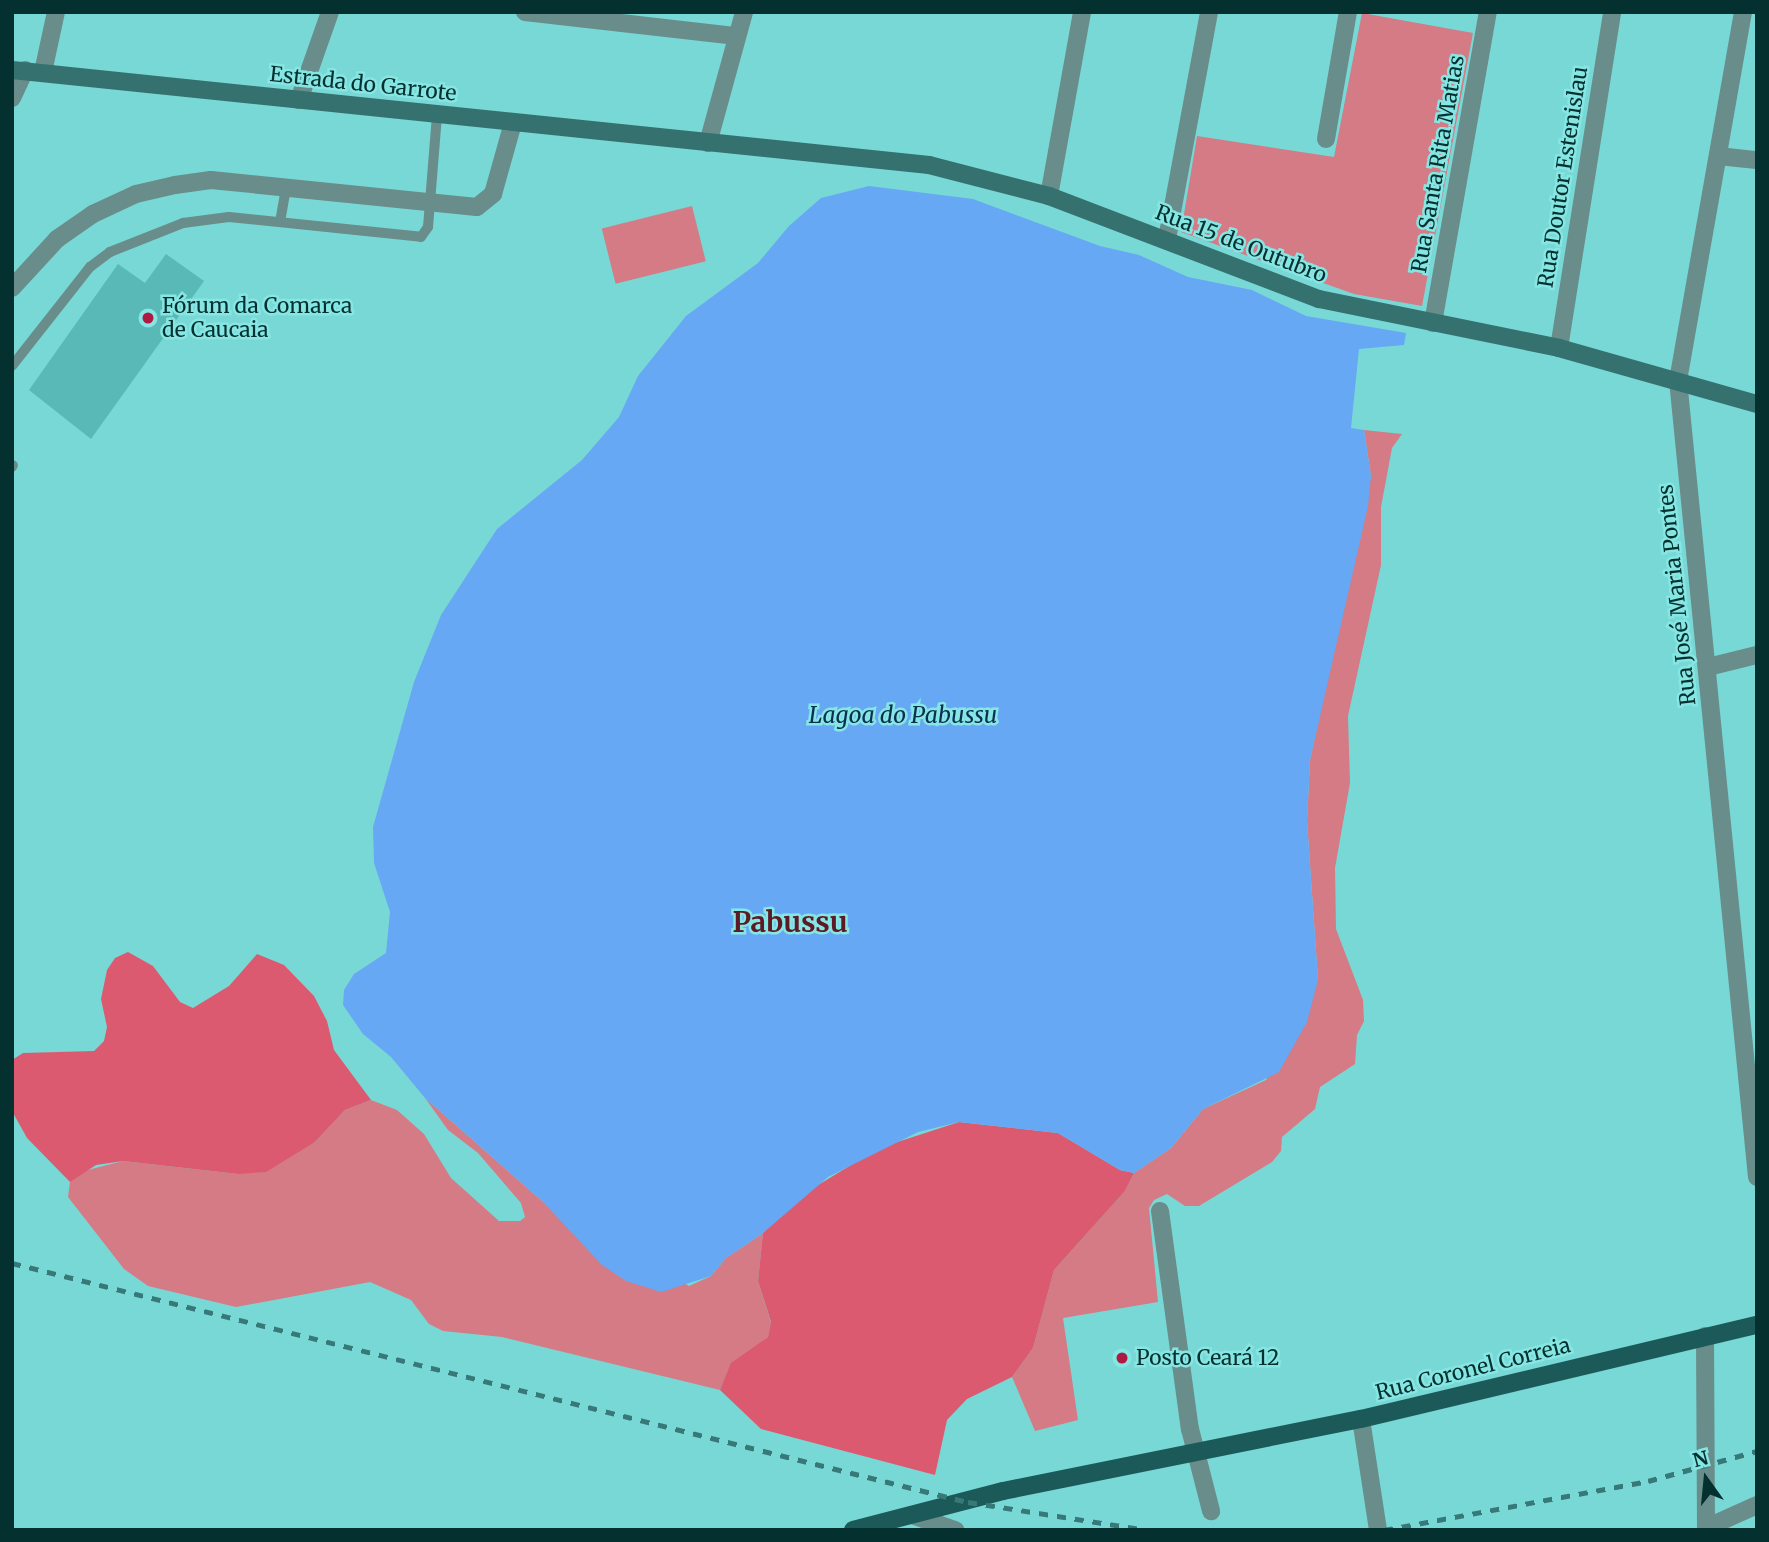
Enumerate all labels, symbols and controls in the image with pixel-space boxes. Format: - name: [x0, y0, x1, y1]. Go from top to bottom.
- street label: Rua Santa Rita Matias: [1406, 53, 1470, 275]
- street label: Estrada do Garrote: [268, 62, 458, 106]
- street label: Rua Doutor Estenislau: [1533, 65, 1593, 289]
- street label: Rua 15 de Outubro: [1152, 200, 1330, 288]
- place label: Fórum da Comarca de Caucaia: [162, 293, 352, 343]
- marker: Fórum da Comarca de Caucaia: [140, 310, 156, 326]
- street label: Rua José Maria Pontes: [1653, 483, 1701, 707]
- water label: Lagoa do Pabussu: [809, 701, 997, 729]
- district label: Pabussu: [732, 905, 848, 939]
- street label: Rua Coronel Correia: [1373, 1333, 1573, 1405]
- place label: Posto Ceará 12: [1136, 1345, 1280, 1371]
- marker: Posto Ceará 12: [1114, 1350, 1130, 1366]
- north arrow: [1671, 1444, 1741, 1514]
- text: N: [1690, 1445, 1711, 1472]

